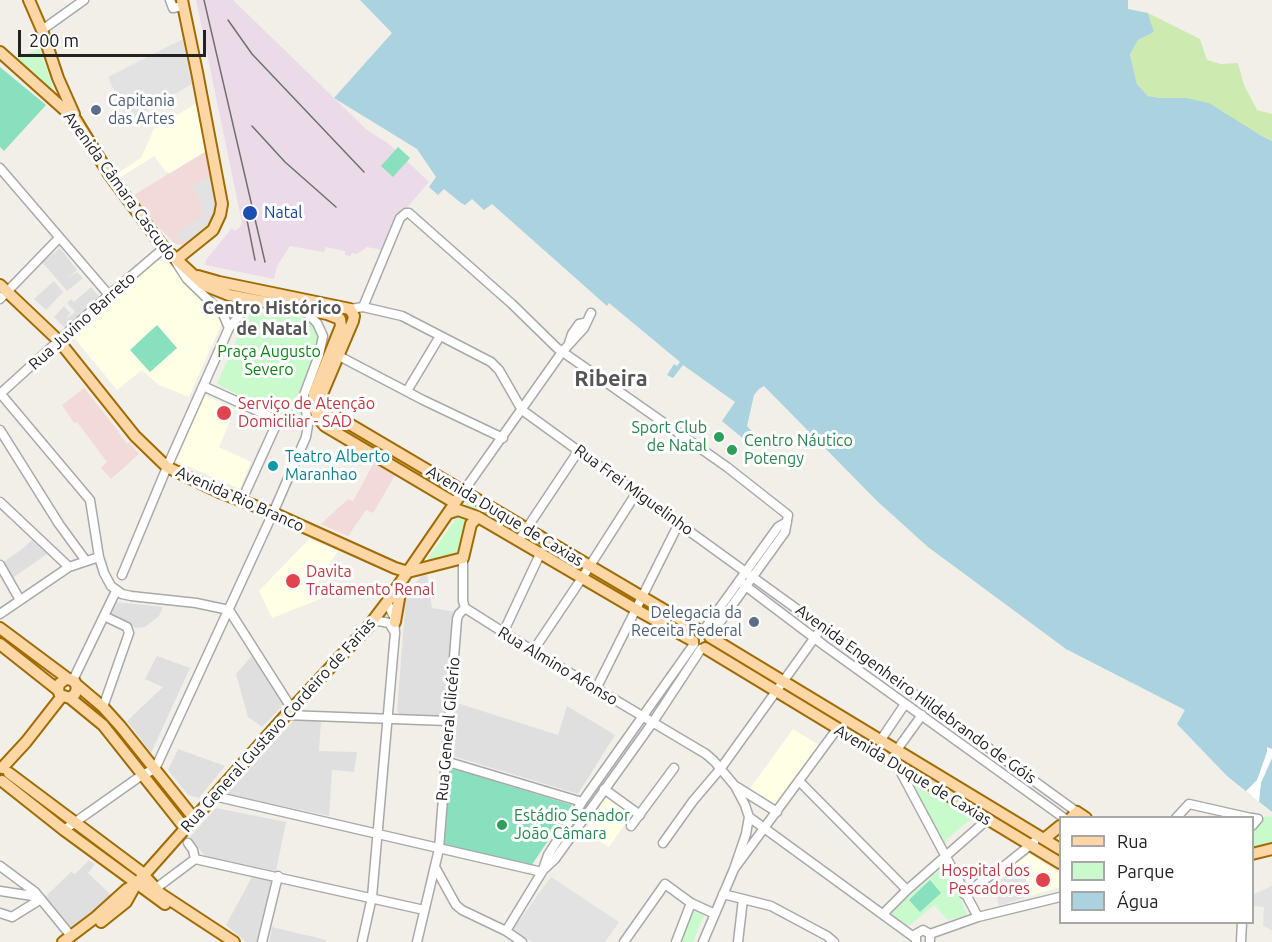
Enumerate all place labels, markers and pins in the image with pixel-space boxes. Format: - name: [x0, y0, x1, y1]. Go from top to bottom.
- place label: Capitania das Artes: [108, 91, 175, 129]
- marker: Capitania das Artes: [89, 103, 103, 117]
- place label: Natal: [264, 203, 302, 223]
- marker: Natal: [241, 204, 259, 222]
- place label: Serviço de Atenção Domiciliar - SAD: [238, 394, 375, 432]
- marker: Serviço de Atenção Domiciliar - SAD: [215, 404, 233, 422]
- place label: Sport Club de Natal: [631, 418, 707, 456]
- marker: Sport Club de Natal: [712, 430, 726, 444]
- place label: Centro Náutico Potengy: [744, 431, 853, 469]
- marker: Centro Náutico Potengy: [725, 443, 739, 457]
- place label: Teatro Alberto Maranhao: [285, 447, 390, 485]
- marker: Teatro Alberto Maranhao: [266, 459, 280, 473]
- place label: Davita Tratamento Renal: [306, 562, 434, 600]
- marker: Davita Tratamento Renal: [284, 572, 302, 590]
- place label: Delegacia da Receita Federal: [631, 603, 742, 641]
- marker: Delegacia da Receita Federal: [747, 615, 761, 629]
- place label: Estádio Senador João Câmara: [514, 806, 630, 844]
- marker: Estádio Senador João Câmara: [495, 818, 509, 832]
- place label: Hospital dos Pescadores: [941, 861, 1030, 899]
- marker: Hospital dos Pescadores: [1034, 871, 1052, 889]

